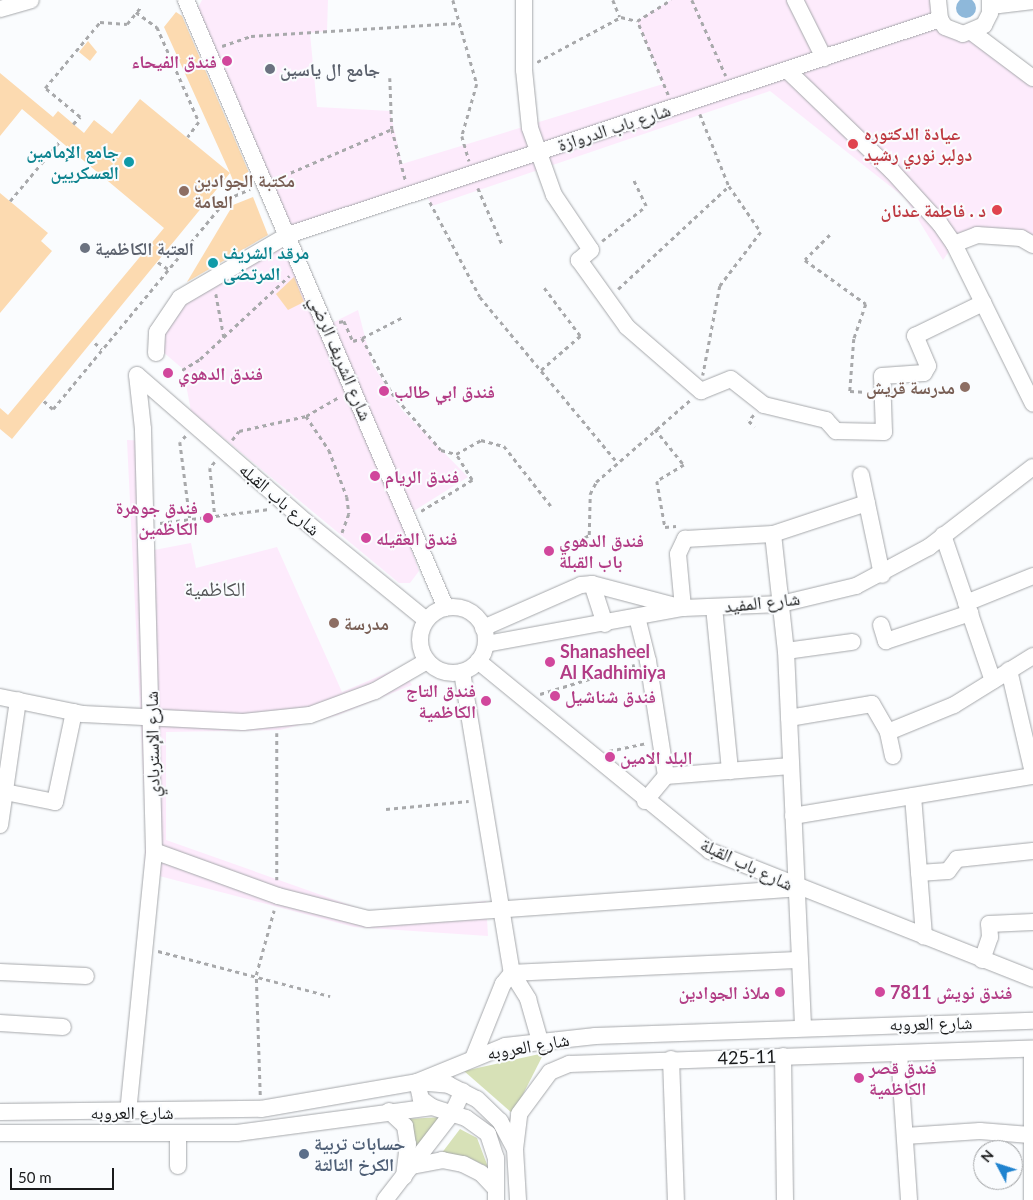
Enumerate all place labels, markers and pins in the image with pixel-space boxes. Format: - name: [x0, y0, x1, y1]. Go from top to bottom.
- place label: فندق الفيحاء: [131, 50, 217, 72]
- marker: فندق الفيحاء: [221, 55, 233, 67]
- place label: جامع ال ياسين: [280, 58, 380, 80]
- marker: جامع ال ياسين: [264, 63, 276, 75]
- place label: عيادة الدكتوره دولبر نوري رشيد: [864, 123, 972, 166]
- marker: عيادة الدكتوره دولبر نوري رشيد: [846, 137, 860, 151]
- place label: جامع الإمامين العسكريين: [26, 141, 119, 183]
- marker: جامع الإمامين العسكريين: [123, 156, 135, 168]
- place label: مكتبة الجوادين العامة: [194, 170, 295, 212]
- marker: مكتبة الجوادين العامة: [178, 185, 190, 197]
- place label: د . فاطمة عدنان: [881, 199, 986, 221]
- marker: د . فاطمة عدنان: [990, 203, 1004, 217]
- place label: العتبة الكاظمية: [95, 237, 194, 259]
- marker: العتبة الكاظمية: [79, 242, 91, 254]
- place label: مرقد الشريف المرتضى: [223, 242, 309, 284]
- marker: مرقد الشريف المرتضى: [207, 257, 219, 269]
- place label: فندق الدهوي: [178, 362, 263, 384]
- marker: فندق الدهوي: [162, 367, 174, 379]
- place label: مدرسة قريش: [866, 376, 955, 398]
- place label: فندق ابي طالب: [394, 380, 495, 402]
- marker: مدرسة قريش: [959, 381, 971, 393]
- marker: فندق ابي طالب: [378, 385, 390, 397]
- place label: فندق الريام: [385, 465, 459, 487]
- marker: فندق الريام: [369, 470, 381, 482]
- place label: فندق جوهرة الكاظمين: [116, 497, 198, 540]
- marker: فندق جوهرة الكاظمين: [202, 512, 214, 524]
- place label: فندق العقيله: [376, 527, 458, 549]
- place label: فندق الدهوي باب القبلة: [559, 530, 644, 572]
- marker: فندق العقيله: [360, 532, 372, 544]
- marker: فندق الدهوي باب القبلة: [543, 545, 555, 557]
- place label: مدرسة: [344, 612, 389, 634]
- marker: مدرسة: [328, 617, 340, 629]
- place label: Shanasheel Al Kadhimiya: [560, 641, 666, 684]
- marker: Shanasheel Al Kadhimiya: [544, 656, 556, 668]
- place label: فندق التاج الكاظمية: [406, 680, 476, 722]
- place label: فندق شناشيل: [565, 685, 656, 707]
- marker: فندق شناشيل: [549, 690, 561, 702]
- marker: فندق التاج الكاظمية: [480, 695, 492, 707]
- place label: البلد الامين: [620, 746, 693, 768]
- marker: البلد الامين: [604, 751, 616, 763]
- place label: ملاذ الجوادين: [678, 981, 770, 1003]
- place label: فندق نويش 7811: [890, 981, 1013, 1003]
- marker: ملاذ الجوادين: [774, 986, 786, 998]
- marker: فندق نويش 7811: [874, 986, 886, 998]
- place label: فندق قصر الكاظمية: [869, 1057, 937, 1100]
- marker: فندق قصر الكاظمية: [853, 1072, 865, 1084]
- place label: حسابات تربية الكرخ الثالثة: [314, 1133, 406, 1176]
- marker: حسابات تربية الكرخ الثالثة: [298, 1148, 310, 1160]

